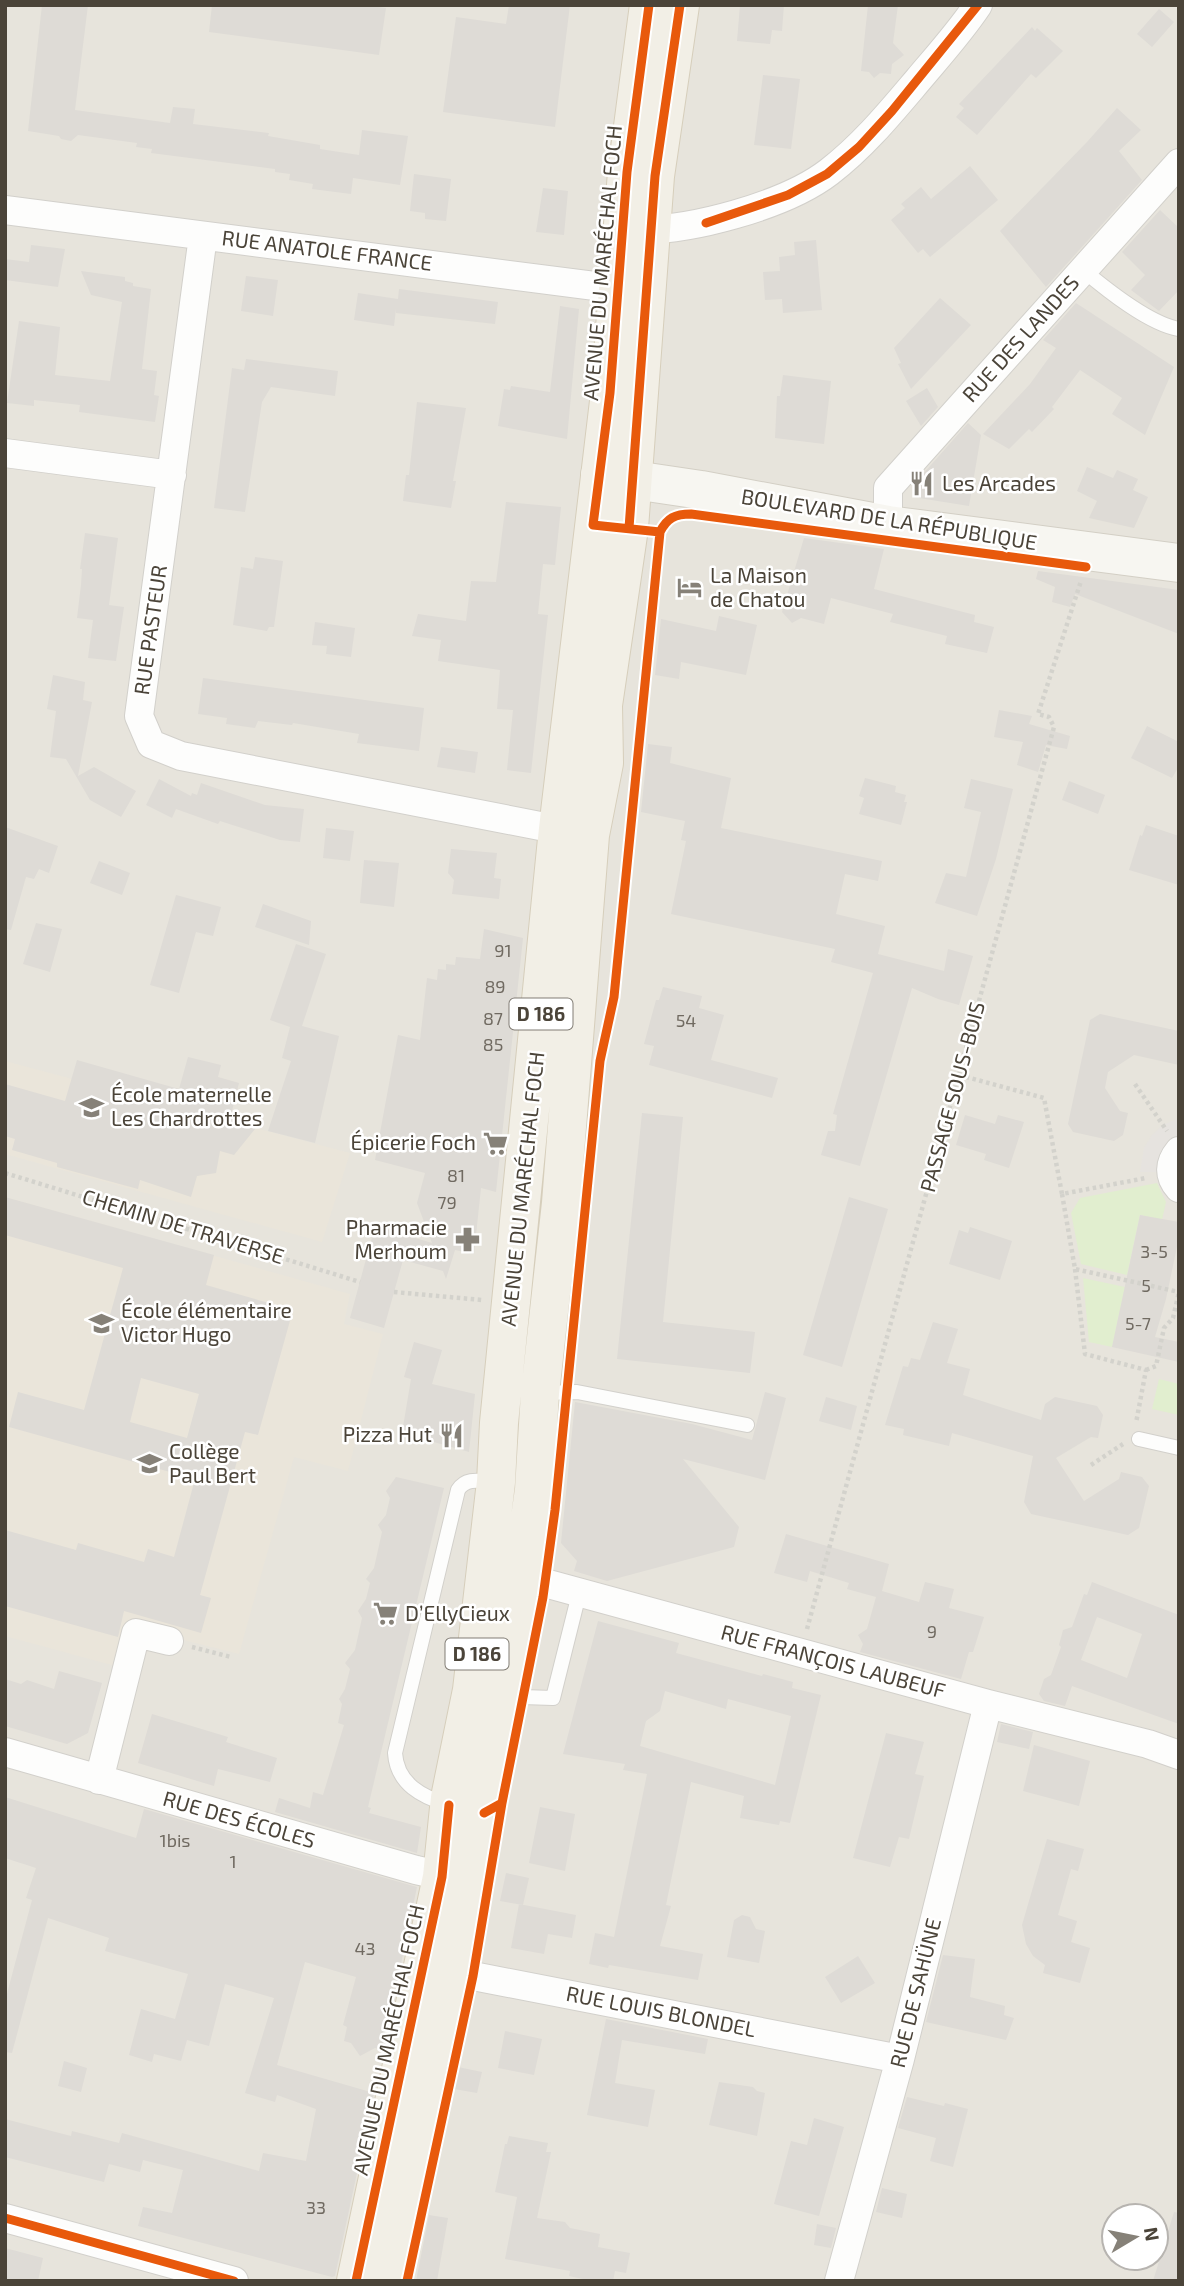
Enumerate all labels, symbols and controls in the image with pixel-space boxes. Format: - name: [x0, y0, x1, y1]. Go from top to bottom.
- street label: AVENUE DU MARÉCHAL FOCH: [577, 124, 626, 401]
- street label: RUE ANATOLE FRANCE: [221, 224, 434, 275]
- street label: RUE DES LANDES: [956, 270, 1083, 406]
- restaurant icon: Les Arcades: [908, 470, 936, 498]
- place label: Les Arcades: [942, 470, 1056, 495]
- street label: BOULEVARD DE LA RÉPUBLIQUE: [739, 483, 1039, 555]
- place label: La Maison de Chatou: [710, 562, 807, 611]
- street label: RUE PASTEUR: [128, 563, 171, 696]
- hotel icon: La Maison de Chatou: [676, 574, 704, 602]
- house number: 91: [494, 939, 512, 961]
- house number: 89: [484, 975, 506, 997]
- road number: D 186: [510, 998, 572, 1030]
- street label: PASSAGE SOUS-BOIS: [914, 999, 989, 1195]
- house number: 87: [483, 1007, 503, 1029]
- house number: 54: [676, 1009, 696, 1031]
- house number: 85: [483, 1033, 503, 1055]
- street label: AVENUE DU MARÉCHAL FOCH: [495, 1050, 548, 1327]
- place label: École maternelle Les Chardrottes: [111, 1081, 272, 1130]
- school or university icon: École maternelle Les Chardrottes: [77, 1093, 105, 1121]
- place label: Épicerie Foch: [351, 1129, 476, 1154]
- supermarket icon: Épicerie Foch: [482, 1129, 510, 1157]
- house number: 81: [447, 1164, 465, 1186]
- street label: CHEMIN DE TRAVERSE: [80, 1183, 287, 1268]
- house number: 79: [437, 1191, 457, 1213]
- place label: Pharmacie Merhoum: [346, 1214, 447, 1263]
- pharmacy icon: Pharmacie Merhoum: [453, 1226, 481, 1254]
- house number: 3-5: [1140, 1240, 1168, 1262]
- house number: 5: [1141, 1274, 1151, 1296]
- place label: École élémentaire Victor Hugo: [121, 1297, 292, 1346]
- school or university icon: École élémentaire Victor Hugo: [87, 1309, 115, 1337]
- house number: 5-7: [1125, 1312, 1151, 1334]
- place label: Pizza Hut: [343, 1421, 432, 1446]
- restaurant icon: Pizza Hut: [438, 1421, 466, 1449]
- place label: Collège Paul Bert: [169, 1438, 256, 1487]
- school or university icon: Collège Paul Bert: [135, 1450, 163, 1478]
- supermarket icon: D’EllyCieux: [371, 1600, 399, 1628]
- place label: D’EllyCieux: [405, 1600, 510, 1625]
- street label: RUE FRANÇOIS LAUBEUF: [718, 1619, 948, 1704]
- house number: 9: [927, 1620, 937, 1642]
- road number: D 186: [446, 1638, 508, 1670]
- street label: RUE DES ÉCOLES: [160, 1785, 318, 1852]
- house number: 1bis: [159, 1829, 191, 1851]
- house number: 1: [229, 1850, 237, 1872]
- street label: AVENUE DU MARÉCHAL FOCH: [347, 1902, 428, 2177]
- street label: RUE DE SAHÜNE: [884, 1915, 945, 2070]
- house number: 43: [354, 1937, 376, 1959]
- street label: RUE LOUIS BLONDEL: [564, 1980, 758, 2041]
- house number: 33: [306, 2196, 326, 2218]
- north arrow: [1100, 2202, 1170, 2272]
- text: N: [1140, 2225, 1165, 2243]

